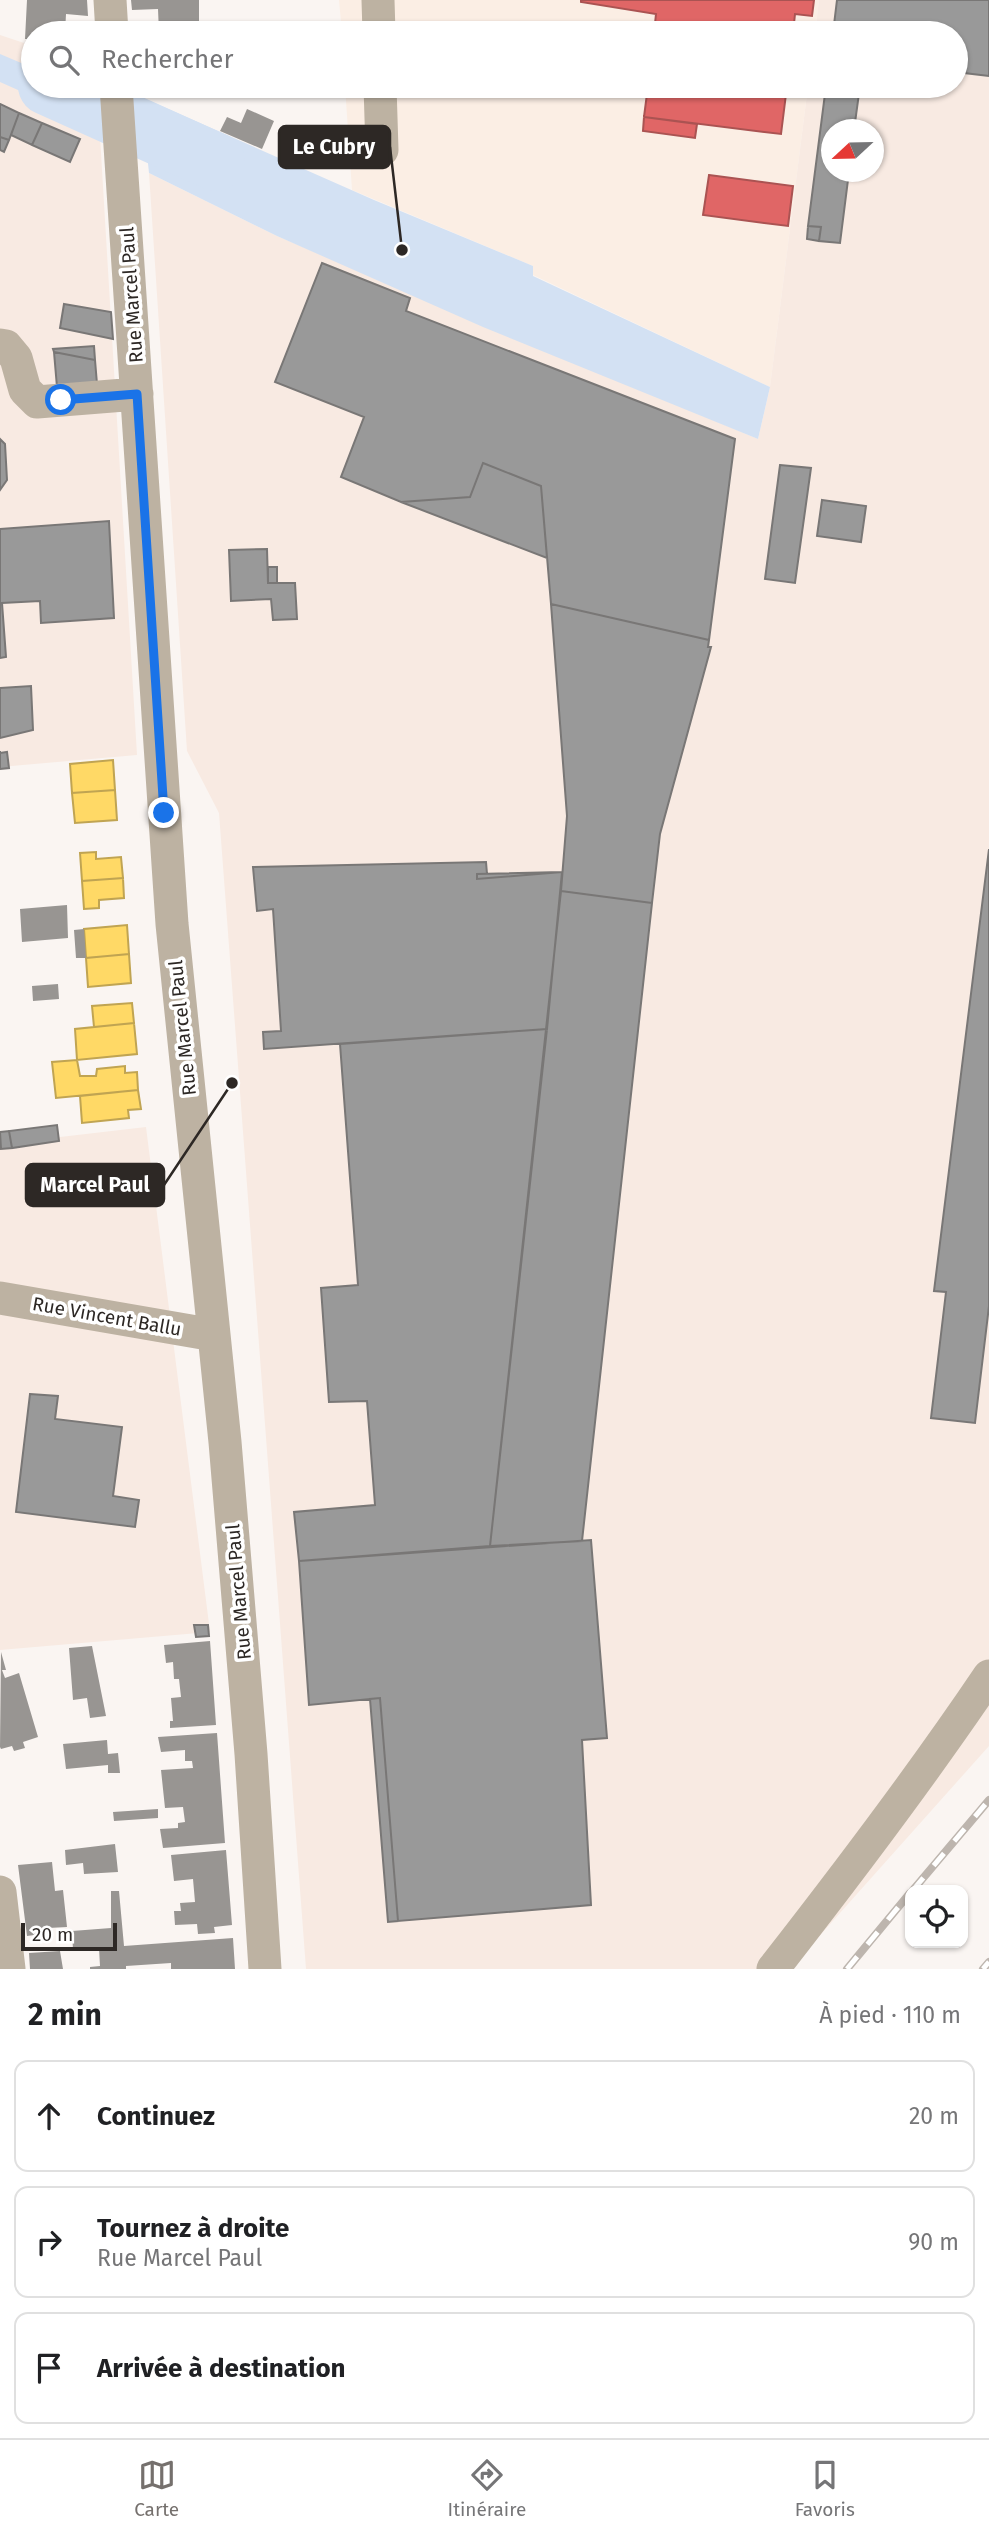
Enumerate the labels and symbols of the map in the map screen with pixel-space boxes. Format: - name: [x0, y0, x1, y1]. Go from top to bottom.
- north arrow: [821, 119, 884, 182]
- callout: Le Cubry: [279, 126, 390, 168]
- text: Le Cubry: [293, 134, 375, 160]
- street label: Rue Marcel Paul: [115, 226, 148, 364]
- route start: [45, 384, 76, 415]
- route end: [148, 797, 179, 828]
- street label: Rue Marcel Paul: [164, 958, 201, 1097]
- callout: Marcel Paul: [26, 1164, 164, 1206]
- text: Marcel Paul: [40, 1172, 151, 1198]
- street label: Rue Vincent Ballu: [31, 1292, 183, 1341]
- street label: Rue Marcel Paul: [221, 1523, 256, 1661]
- scale bar: [21, 1920, 117, 1952]

